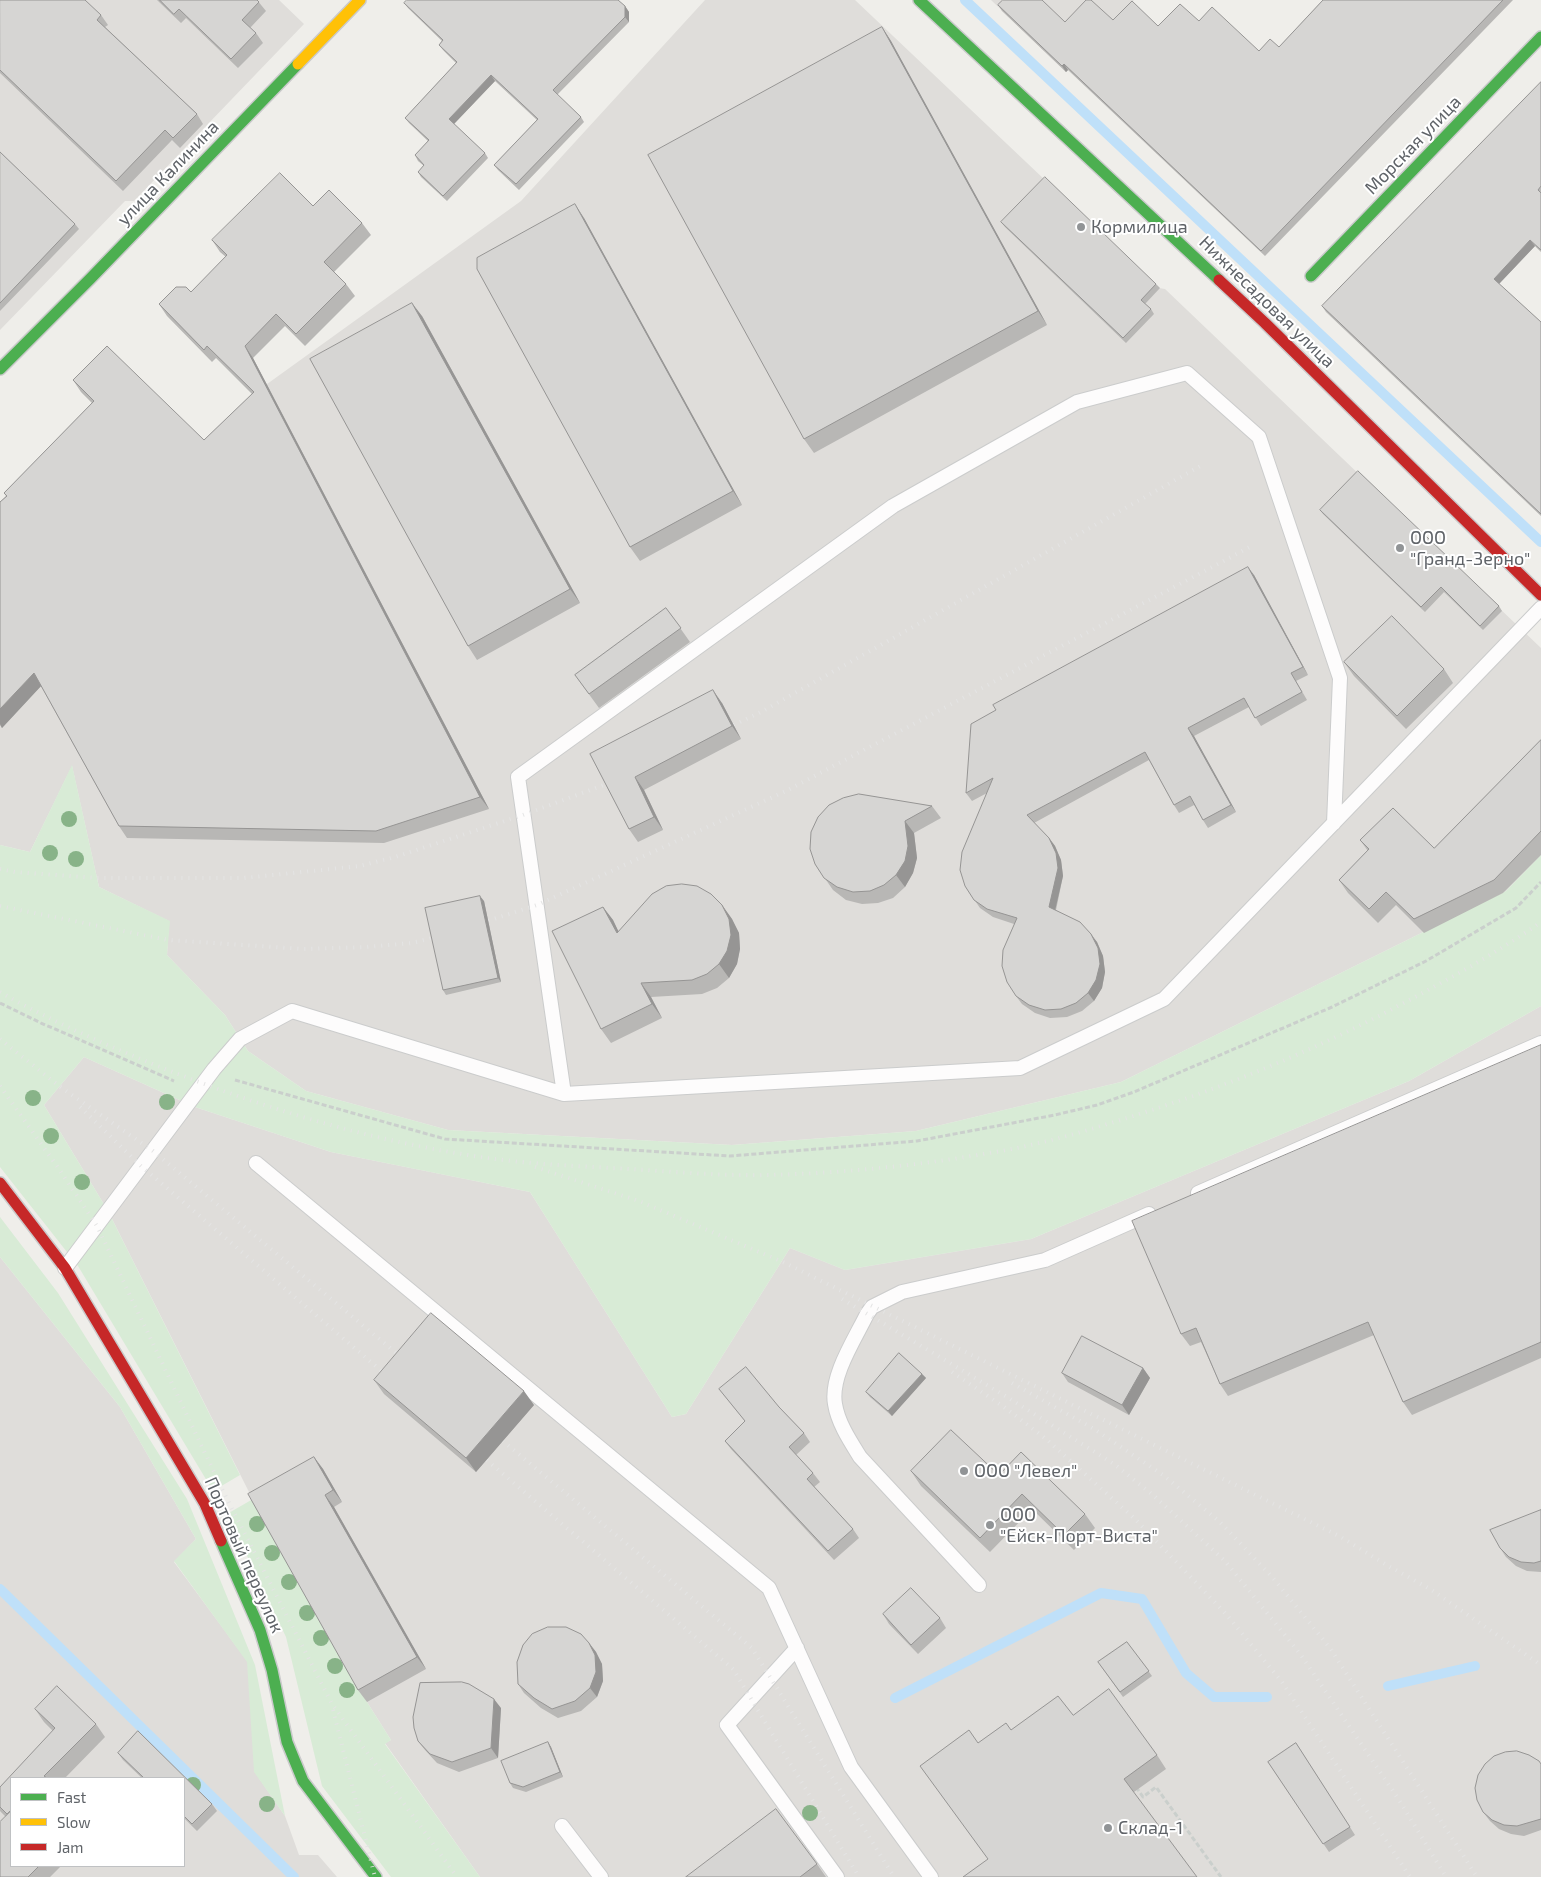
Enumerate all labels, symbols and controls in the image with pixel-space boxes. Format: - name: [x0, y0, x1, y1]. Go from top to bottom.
- street label: Морская улица: [1360, 91, 1466, 199]
- street label: улица Калинина: [113, 116, 223, 230]
- place label: Кормилица: [1091, 216, 1188, 238]
- marker: Кормилица: [1075, 221, 1087, 233]
- street label: Нижнесадовая улица: [1195, 232, 1339, 372]
- place label: ООО "Гранд-Зерно": [1410, 527, 1530, 570]
- marker: ООО "Гранд-Зерно": [1394, 542, 1406, 554]
- place label: ООО "Левел": [974, 1460, 1077, 1482]
- marker: ООО "Левел": [958, 1465, 970, 1477]
- street label: Портовый переулок: [200, 1474, 288, 1636]
- place label: ООО "Ейск-Порт-Виста": [1000, 1504, 1158, 1546]
- marker: ООО "Ейск-Порт-Виста": [984, 1519, 996, 1531]
- legend: [10, 1777, 185, 1867]
- text: Fast: [57, 1788, 86, 1806]
- text: Slow: [57, 1813, 91, 1831]
- place label: Склад-1: [1118, 1817, 1183, 1839]
- marker: Склад-1: [1102, 1822, 1114, 1834]
- text: Jam: [57, 1838, 83, 1856]

